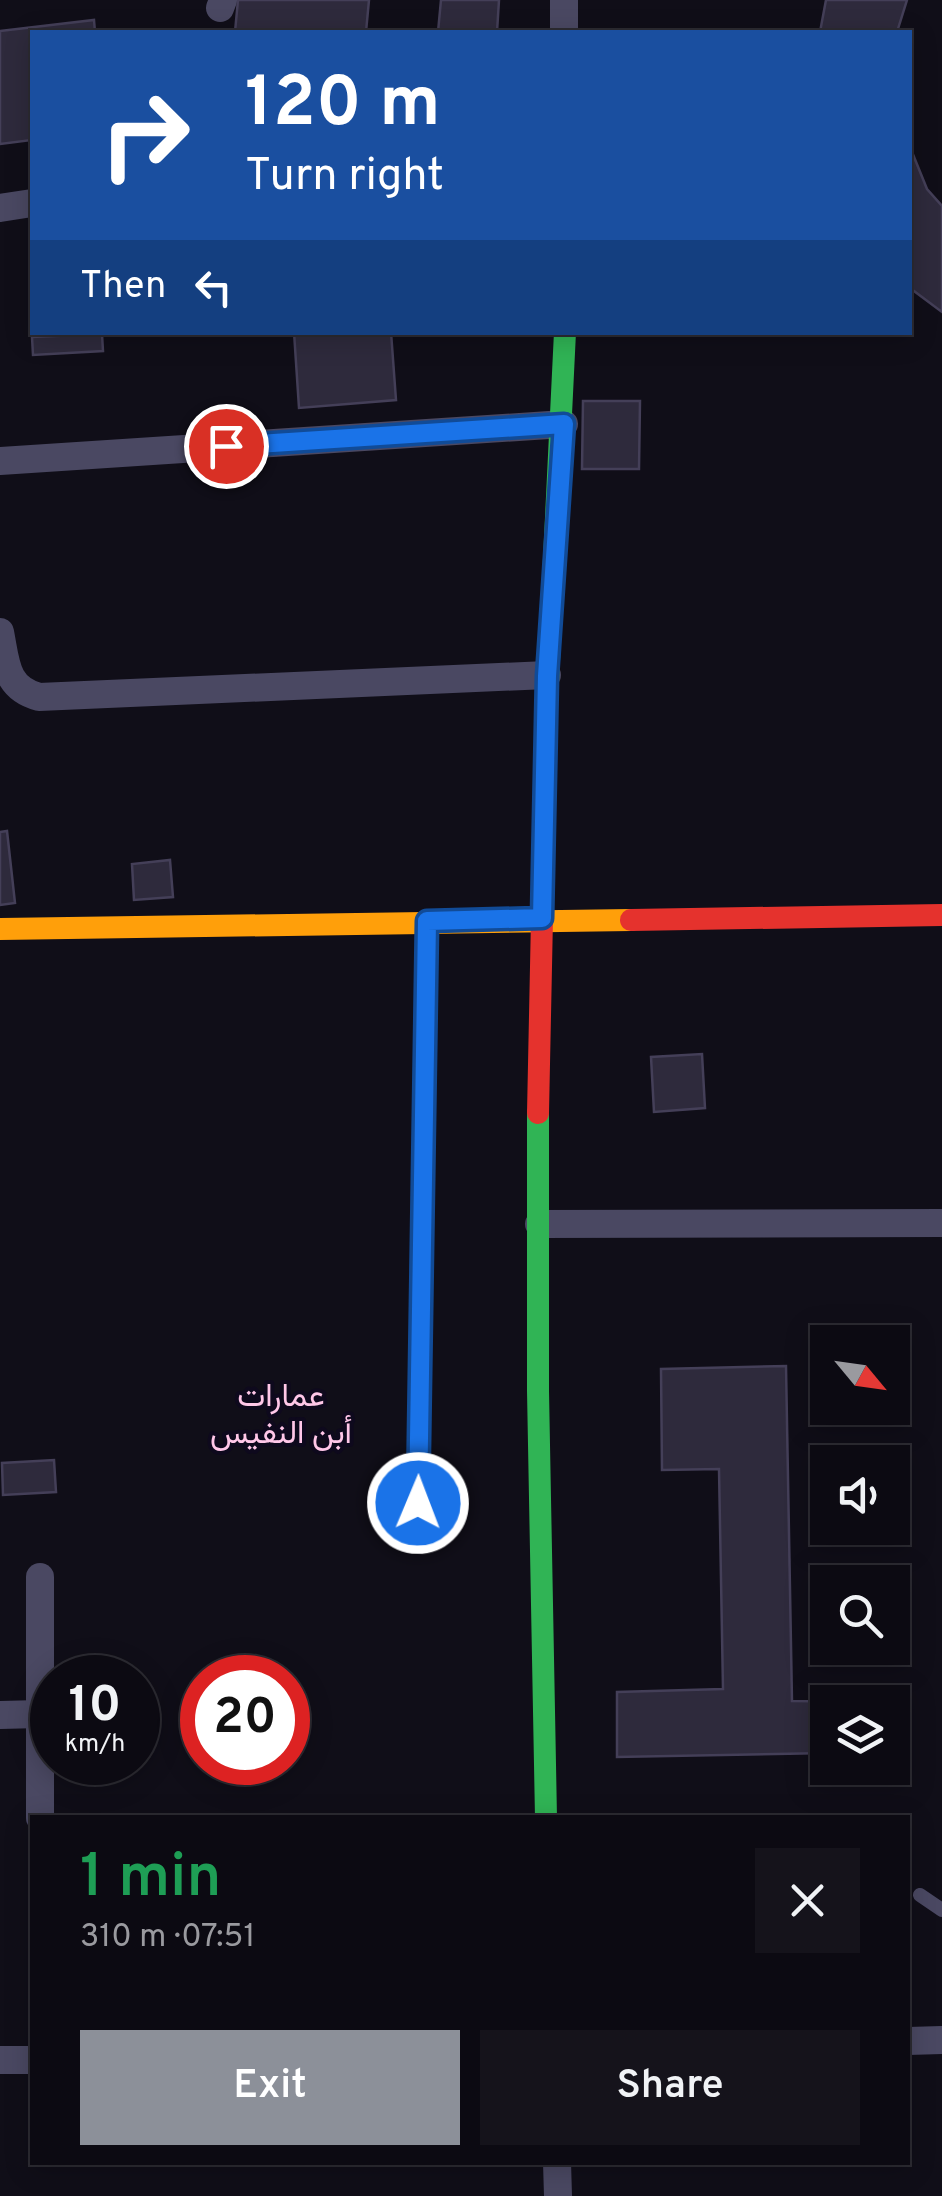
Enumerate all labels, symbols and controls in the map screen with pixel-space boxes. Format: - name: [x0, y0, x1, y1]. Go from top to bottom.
- text: 120 m: [245, 62, 441, 151]
- icon: right: [80, 70, 210, 200]
- text: Turn right: [245, 149, 444, 206]
- icon: left: [186, 260, 241, 315]
- text: Then: [80, 263, 166, 312]
- pin: [184, 404, 269, 489]
- icon: arrive: [199, 419, 254, 474]
- north arrow: [810, 1325, 910, 1425]
- map controls: [810, 1325, 910, 1785]
- district label: عمارات أبن النفيس: [210, 1378, 352, 1455]
- button: sound: [810, 1445, 910, 1545]
- position arrow: [366, 1451, 470, 1555]
- button: search: [810, 1565, 910, 1665]
- speed limit sign: 20: [180, 1655, 310, 1785]
- text: 10: [69, 1676, 121, 1739]
- button: layers: [810, 1685, 910, 1785]
- text: km/h: [65, 1729, 125, 1761]
- text: 1 min: [80, 1842, 221, 1918]
- button: close: [755, 1848, 860, 1953]
- text: 310 m · 07:51: [80, 1918, 255, 1958]
- button: Exit: [80, 2030, 460, 2145]
- button: Share: [480, 2030, 860, 2145]

